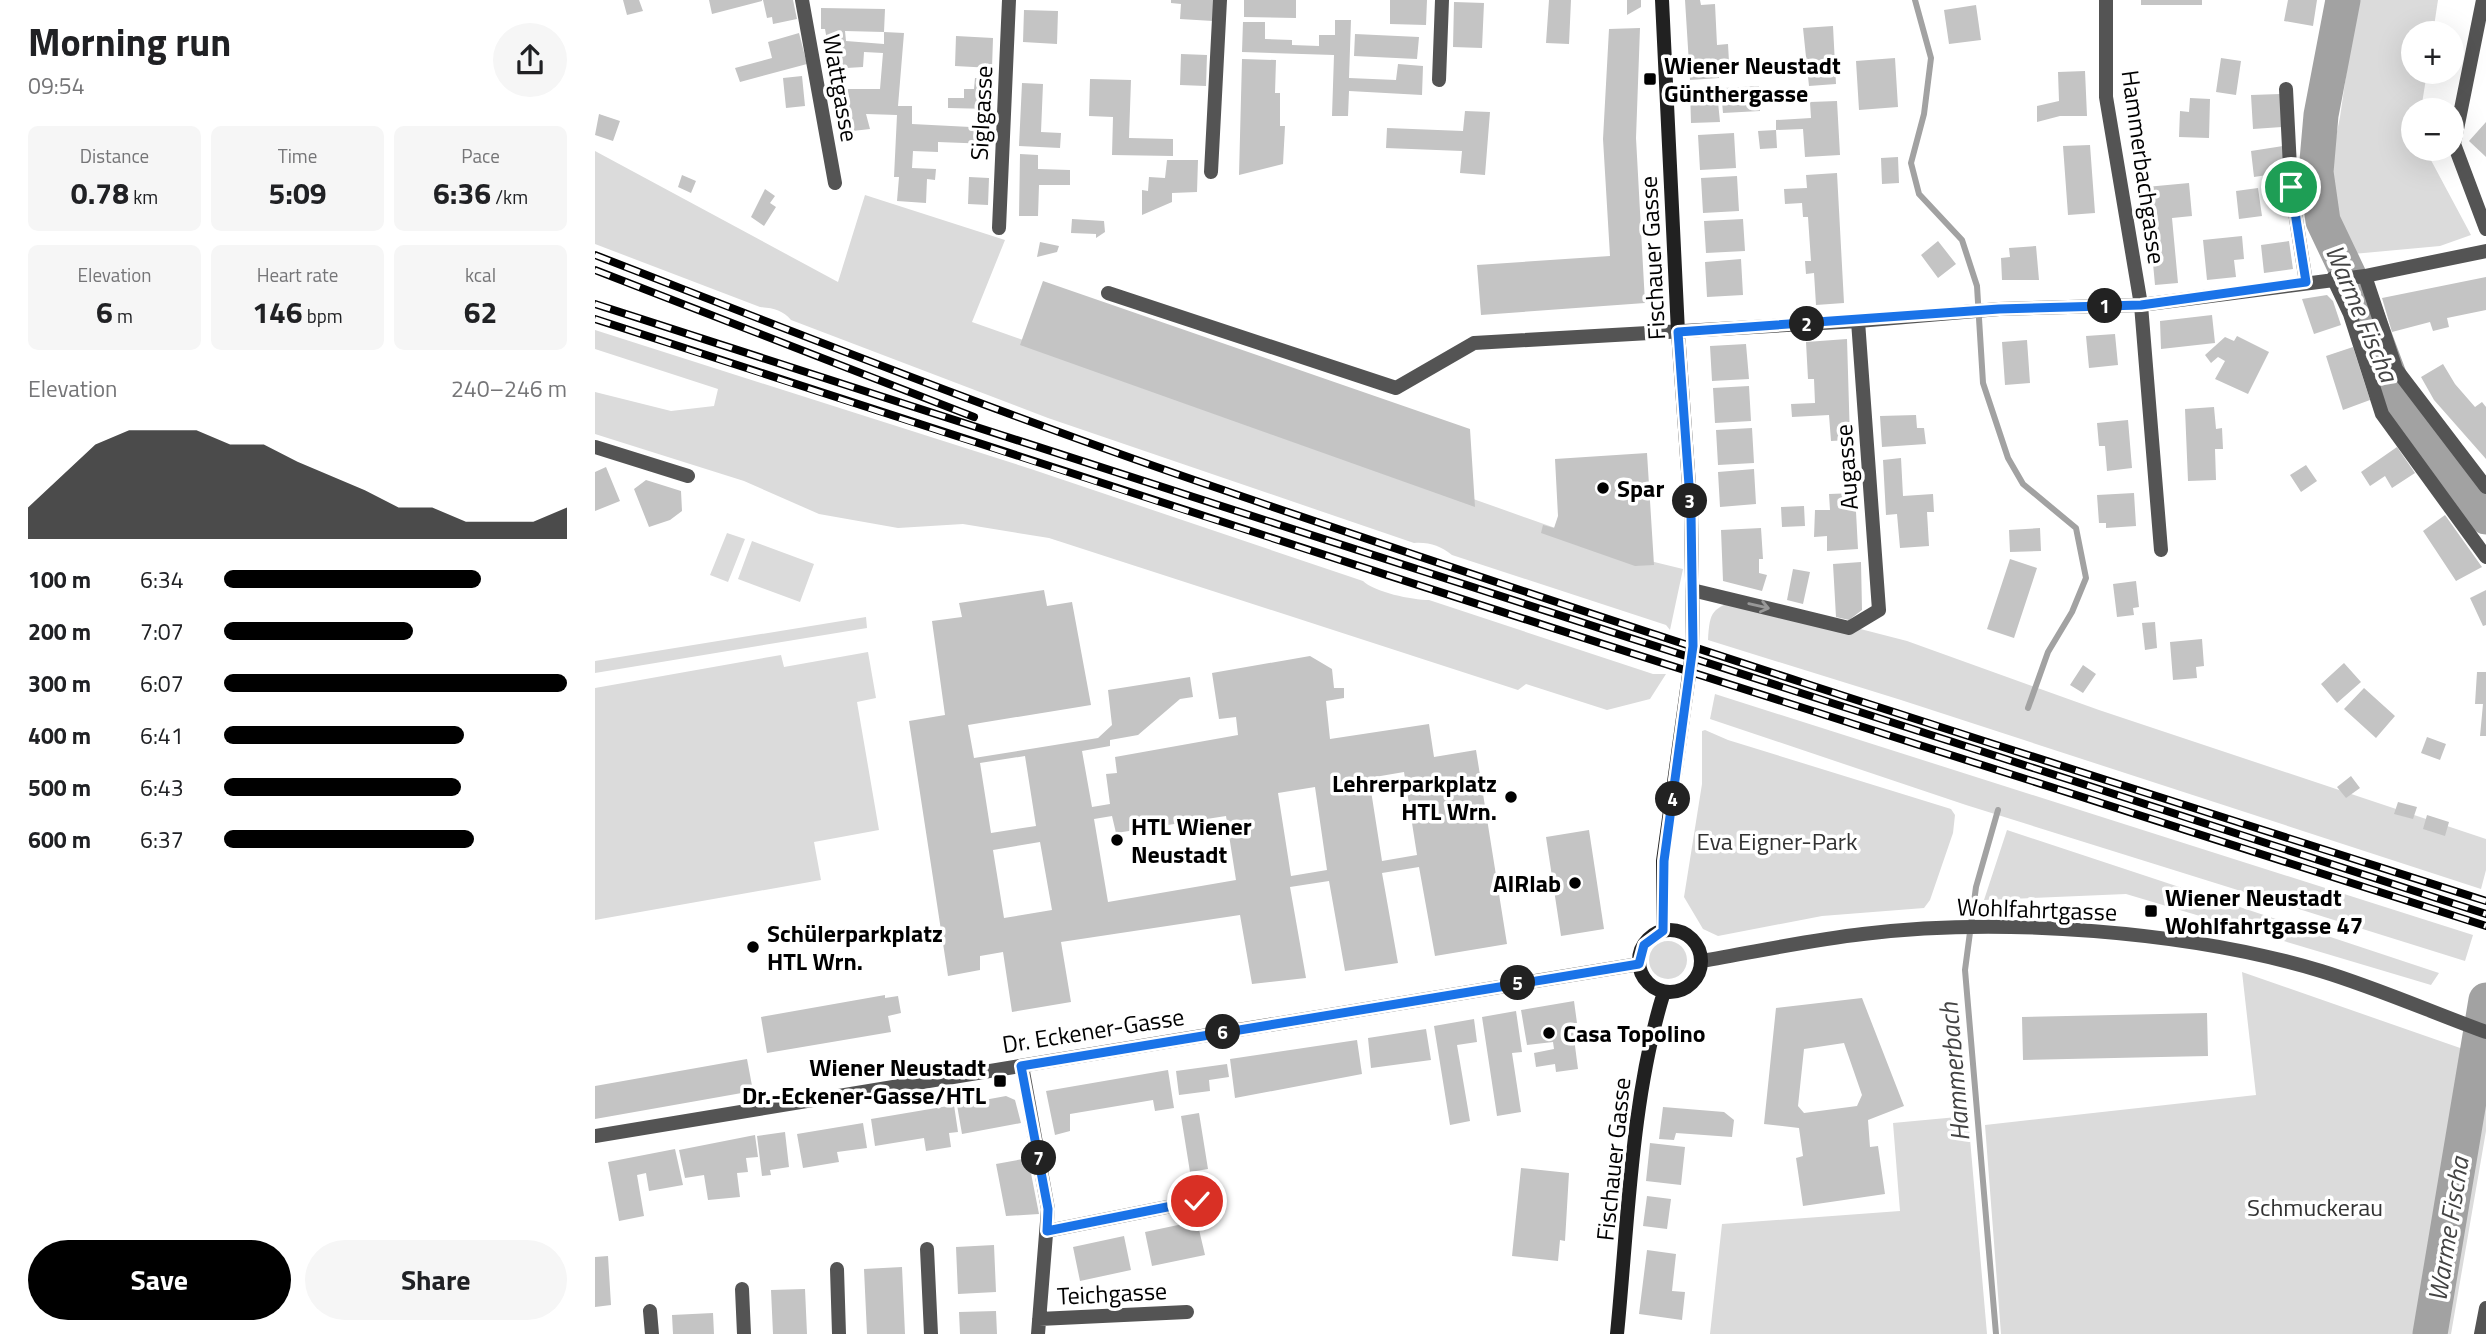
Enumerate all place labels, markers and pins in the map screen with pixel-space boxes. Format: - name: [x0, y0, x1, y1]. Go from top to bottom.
- place label: Wiener Neustadt Günthergasse: [1664, 47, 1841, 111]
- marker: Wiener Neustadt Günthergasse: [1642, 71, 1658, 87]
- pin: [2261, 157, 2321, 217]
- pin: 1: [2087, 288, 2123, 324]
- pin: 2: [1789, 306, 1825, 342]
- place label: Spar: [1617, 470, 1664, 506]
- marker: Spar: [1595, 480, 1611, 496]
- pin: 3: [1673, 484, 1707, 518]
- place label: Lehrerparkplatz HTL Wrn.: [1332, 765, 1497, 829]
- pin: 4: [1655, 782, 1691, 816]
- marker: Lehrerparkplatz HTL Wrn.: [1503, 789, 1519, 805]
- place label: HTL Wiener Neustadt: [1131, 808, 1252, 872]
- marker: HTL Wiener Neustadt: [1109, 832, 1125, 848]
- place label: AIRlab: [1493, 865, 1561, 901]
- marker: AIRlab: [1567, 875, 1583, 891]
- place label: Wiener Neustadt Wohlfahrtgasse 47: [2165, 879, 2363, 943]
- marker: Wiener Neustadt Wohlfahrtgasse 47: [2143, 903, 2159, 919]
- place label: Schülerparkplatz HTL Wrn.: [767, 915, 943, 979]
- marker: Schülerparkplatz HTL Wrn.: [745, 939, 761, 955]
- pin: 5: [1501, 965, 1535, 1000]
- pin: 6: [1205, 1014, 1241, 1050]
- place label: Casa Topolino: [1563, 1015, 1705, 1051]
- marker: Casa Topolino: [1541, 1025, 1557, 1041]
- place label: Wiener Neustadt Dr.-Eckener-Gasse/HTL: [742, 1049, 987, 1113]
- marker: Wiener Neustadt Dr.-Eckener-Gasse/HTL: [992, 1073, 1008, 1089]
- pin: 7: [1021, 1140, 1057, 1176]
- pin: [1167, 1171, 1227, 1231]

